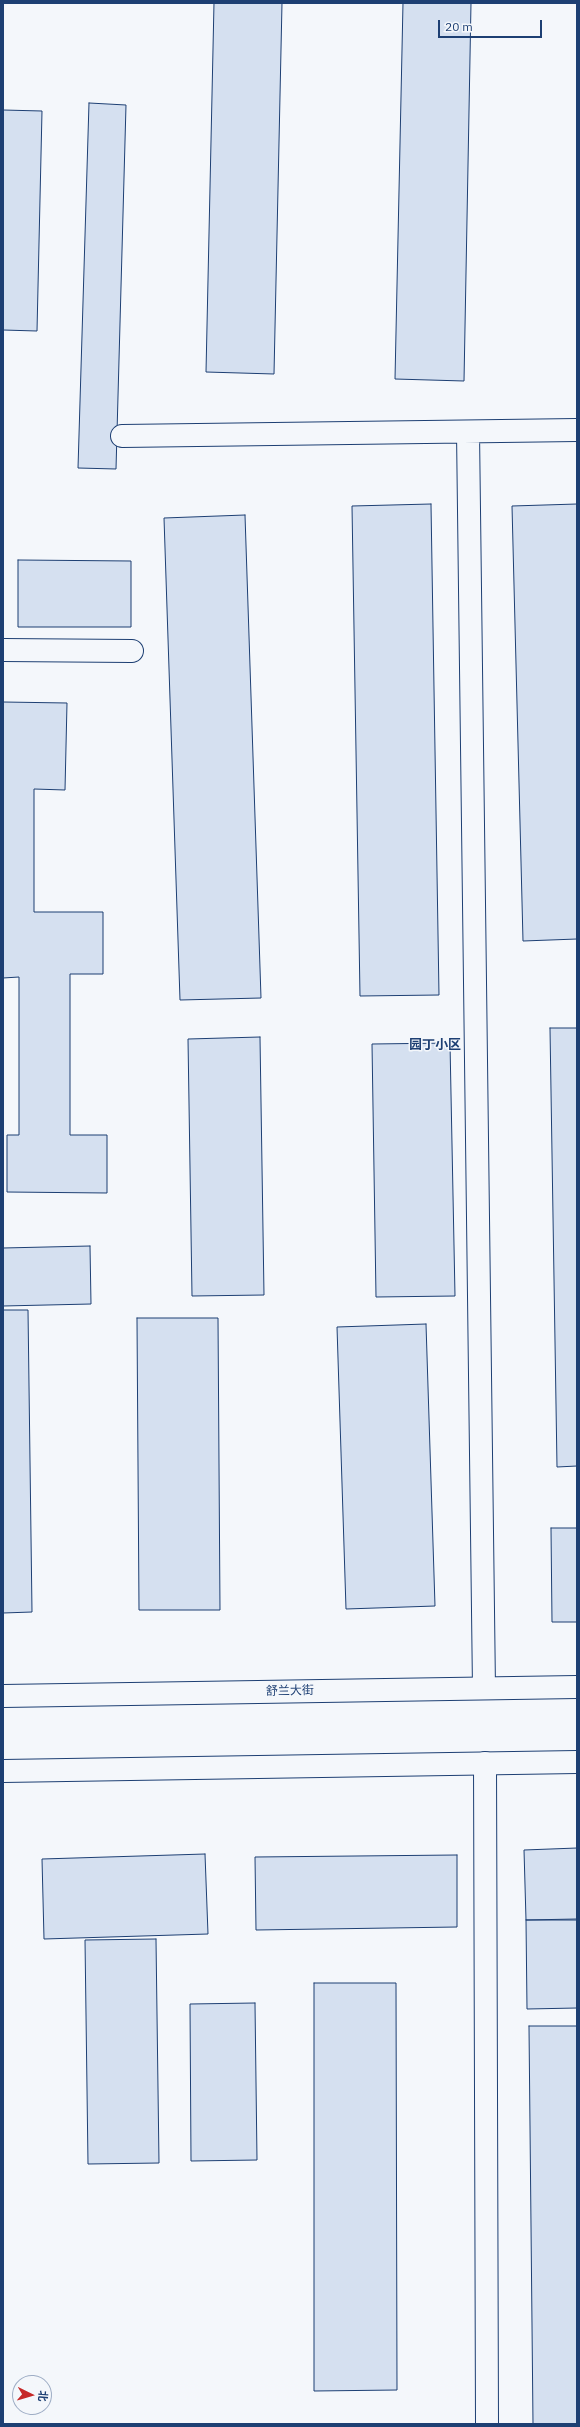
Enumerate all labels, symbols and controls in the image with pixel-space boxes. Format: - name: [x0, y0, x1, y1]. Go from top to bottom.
- scale bar: [440, 12, 544, 38]
- text: 20 m: [445, 19, 473, 34]
- district label: 园丁小区: [409, 1037, 461, 1053]
- street label: 舒兰大街: [266, 1683, 314, 1699]
- north arrow: [12, 2375, 52, 2415]
- text: 北: [36, 2390, 50, 2402]

